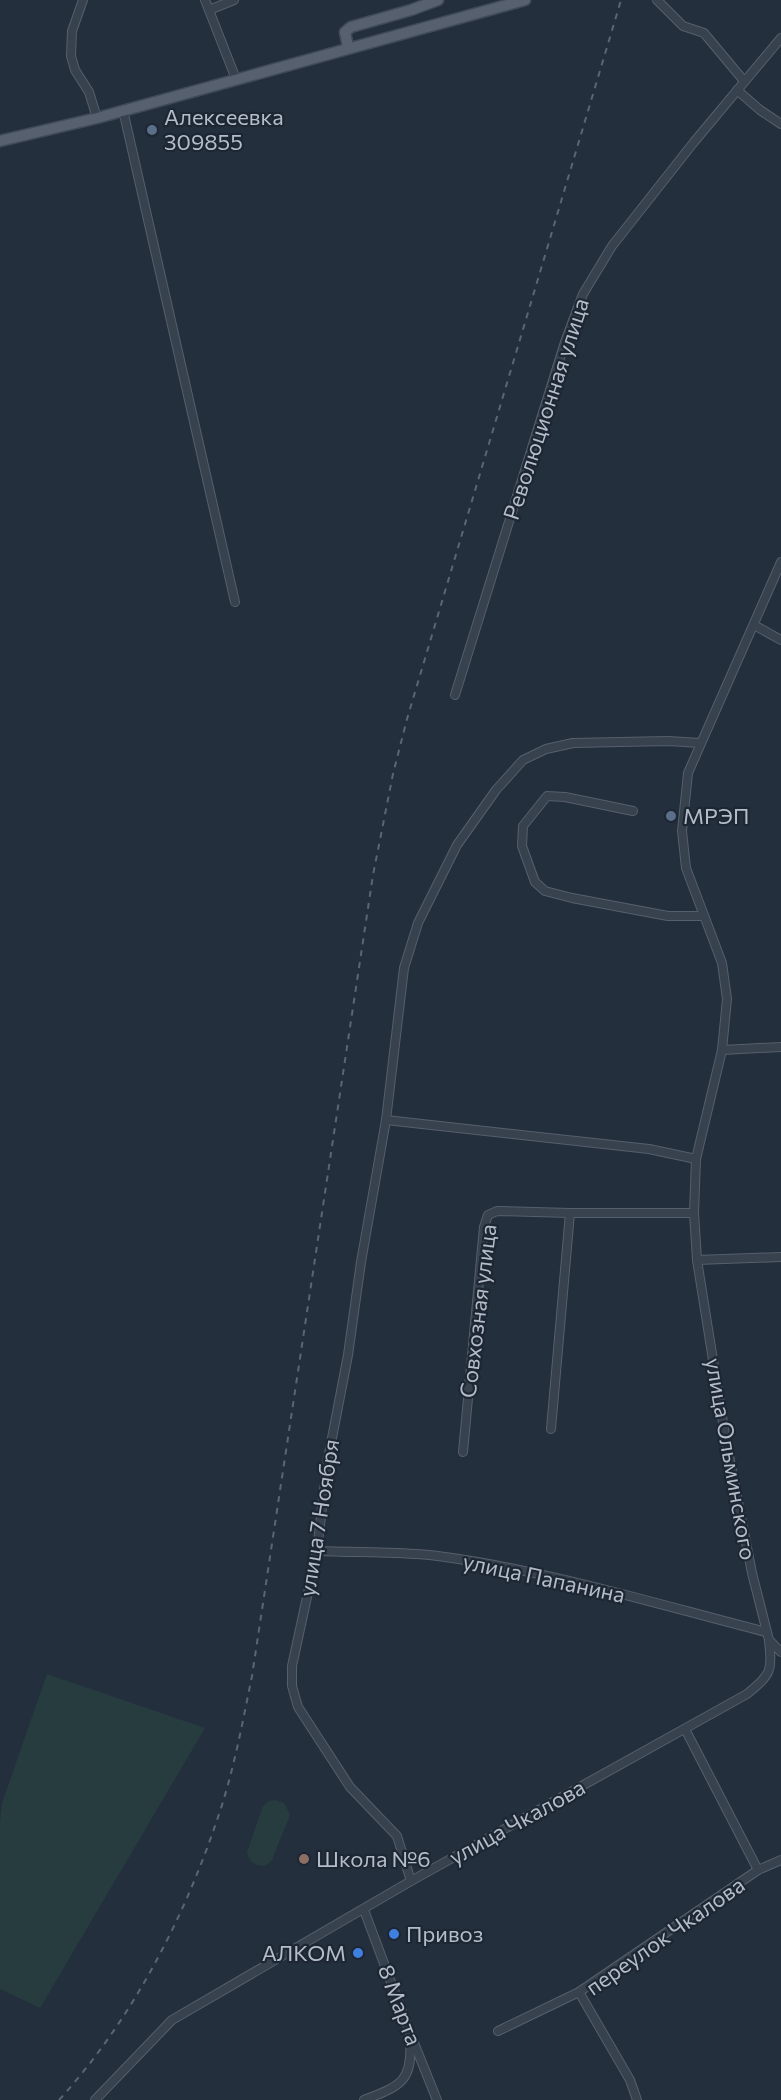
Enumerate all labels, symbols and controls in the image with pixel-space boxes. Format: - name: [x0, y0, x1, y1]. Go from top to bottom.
- place label: Алексеевка 309855: [164, 103, 284, 155]
- marker: Алексеевка 309855: [145, 123, 159, 137]
- street label: Революционная улица: [497, 295, 594, 523]
- place label: МРЭП: [683, 802, 749, 829]
- marker: МРЭП: [664, 809, 678, 823]
- street label: Совхозная улица: [453, 1223, 502, 1399]
- street label: улица Ольминского: [700, 1356, 763, 1562]
- street label: улица 7 Ноября: [293, 1437, 344, 1599]
- street label: улица Папанина: [460, 1547, 628, 1608]
- street label: улица Чкалова: [444, 1773, 589, 1870]
- place label: Школа №6: [316, 1845, 431, 1872]
- marker: Школа №6: [297, 1852, 311, 1866]
- street label: переулок Чкалова: [580, 1871, 749, 2001]
- place label: Привоз: [406, 1920, 483, 1947]
- marker: Привоз: [387, 1927, 401, 1941]
- place label: АЛКОМ: [262, 1939, 346, 1966]
- marker: АЛКОМ: [351, 1946, 365, 1960]
- street label: 8 Марта: [373, 1961, 428, 2049]

